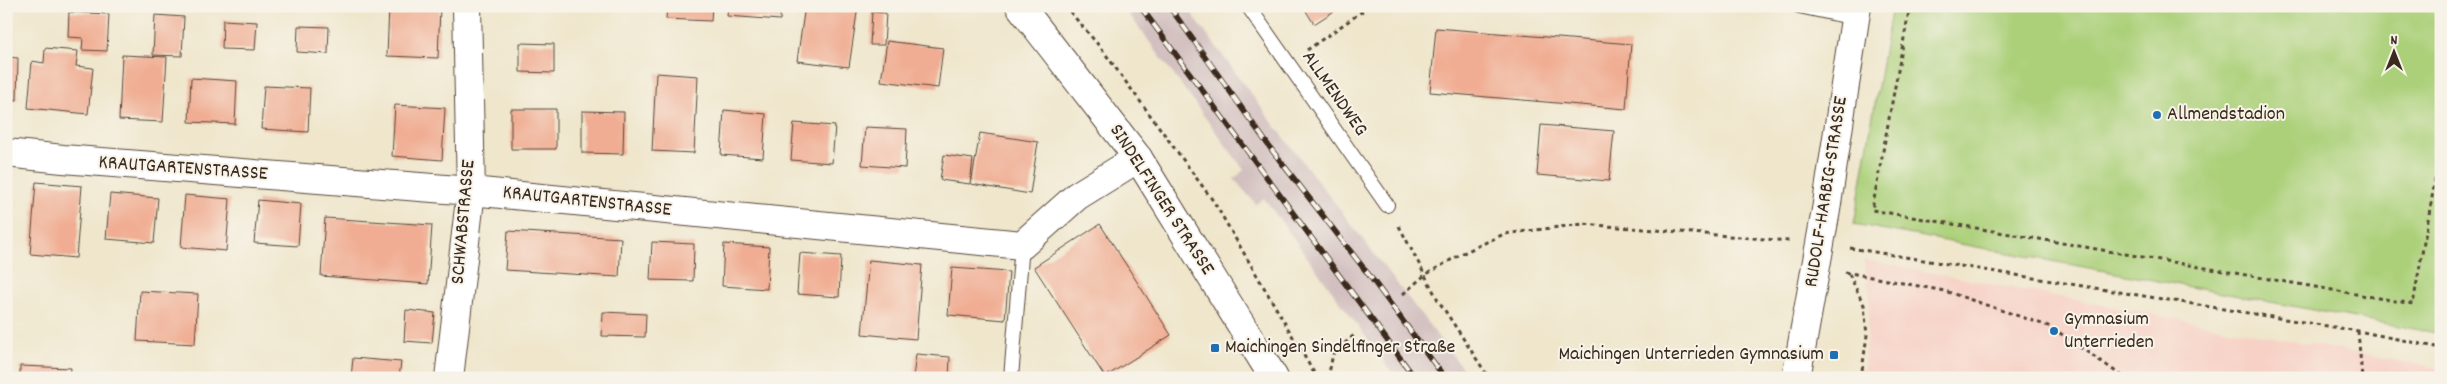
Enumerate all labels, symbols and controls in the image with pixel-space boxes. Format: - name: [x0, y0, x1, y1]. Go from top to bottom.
- north arrow: [2370, 28, 2420, 78]
- text: N: [2391, 31, 2398, 51]
- street label: ALLMENDWEG: [1294, 45, 1374, 143]
- street label: RUDOLF-HARBIG-STRASSE: [1798, 95, 1856, 289]
- place label: Allmendstadion: [2167, 101, 2285, 129]
- marker: Allmendstadion: [2151, 109, 2163, 121]
- street label: SINDELFINGER STRASSE: [1102, 119, 1220, 281]
- street label: KRAUTGARTENSTRASSE: [97, 149, 269, 189]
- street label: SCHWABSTRASSE: [445, 159, 483, 285]
- street label: KRAUTGARTENSTRASSE: [501, 179, 673, 225]
- place label: Gymnasium Unterrieden: [2064, 306, 2154, 357]
- marker: Gymnasium Unterrieden: [2048, 325, 2060, 337]
- place label: Maichingen Sindelfinger Straße: [1225, 334, 1455, 362]
- place label: Maichingen Unterrieden Gymnasium: [1558, 341, 1824, 369]
- marker: Maichingen Sindelfinger Straße: [1209, 342, 1221, 354]
- marker: Maichingen Unterrieden Gymnasium: [1828, 349, 1840, 361]

